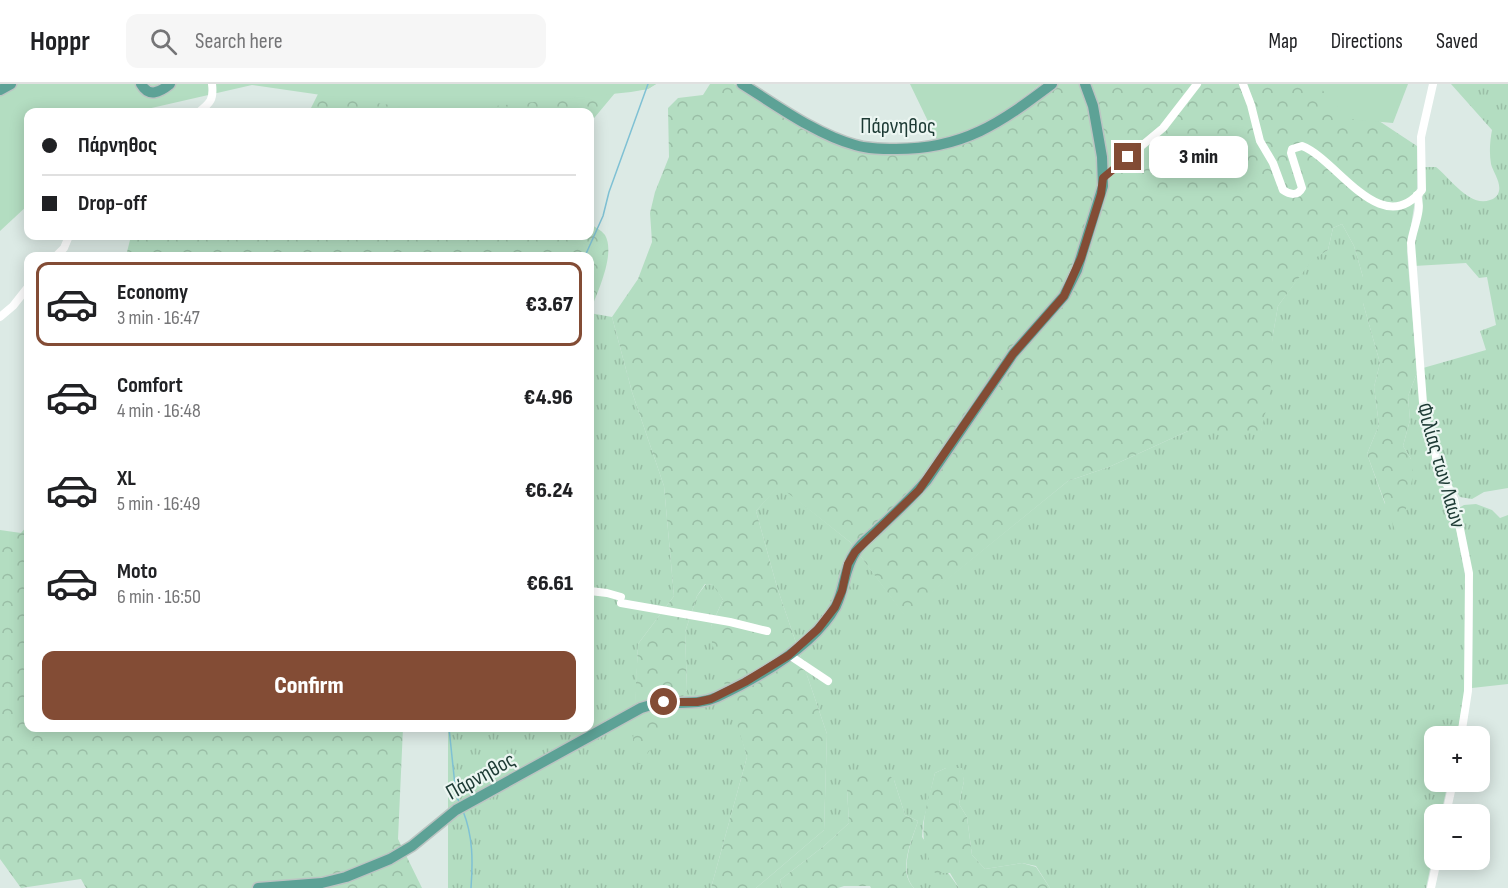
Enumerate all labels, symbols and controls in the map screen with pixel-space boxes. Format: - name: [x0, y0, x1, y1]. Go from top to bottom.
- search box: [126, 14, 546, 68]
- text: Hoppr: [30, 25, 90, 58]
- icon: search: [147, 25, 180, 58]
- text: Search here: [195, 28, 282, 55]
- text: Map: [1268, 29, 1298, 54]
- text: Directions: [1331, 29, 1403, 54]
- text: Saved: [1436, 29, 1478, 54]
- street label: Πάρνηθος: [860, 113, 936, 140]
- text: Πάρνηθος: [78, 132, 157, 159]
- callout: 3 min: [1149, 136, 1248, 178]
- route end: [1114, 143, 1141, 170]
- text: 3 min: [1179, 145, 1218, 169]
- text: Drop-off: [78, 190, 147, 217]
- icon: car: [45, 277, 99, 331]
- text: Economy: [117, 279, 188, 306]
- text: €3.67: [526, 291, 573, 318]
- text: 3 min · 16:47: [117, 306, 200, 330]
- icon: car: [45, 370, 99, 424]
- text: Comfort: [117, 372, 183, 399]
- text: €4.96: [524, 384, 573, 411]
- text: 4 min · 16:48: [117, 399, 201, 423]
- street label: Φιλίας των Λαών: [1410, 400, 1471, 531]
- icon: car: [45, 463, 99, 517]
- text: XL: [117, 465, 136, 492]
- text: €6.24: [525, 477, 573, 504]
- text: 5 min · 16:49: [117, 492, 200, 516]
- icon: car: [45, 556, 99, 610]
- text: Moto: [117, 558, 157, 585]
- text: €6.61: [527, 570, 573, 597]
- text: 6 min · 16:50: [117, 585, 201, 609]
- button: Confirm: [42, 651, 576, 720]
- route start: [650, 688, 677, 715]
- map controls: [1424, 726, 1490, 870]
- button: +: [1424, 726, 1490, 792]
- street label: Πάρνηθος: [441, 746, 520, 806]
- button: −: [1424, 804, 1490, 870]

